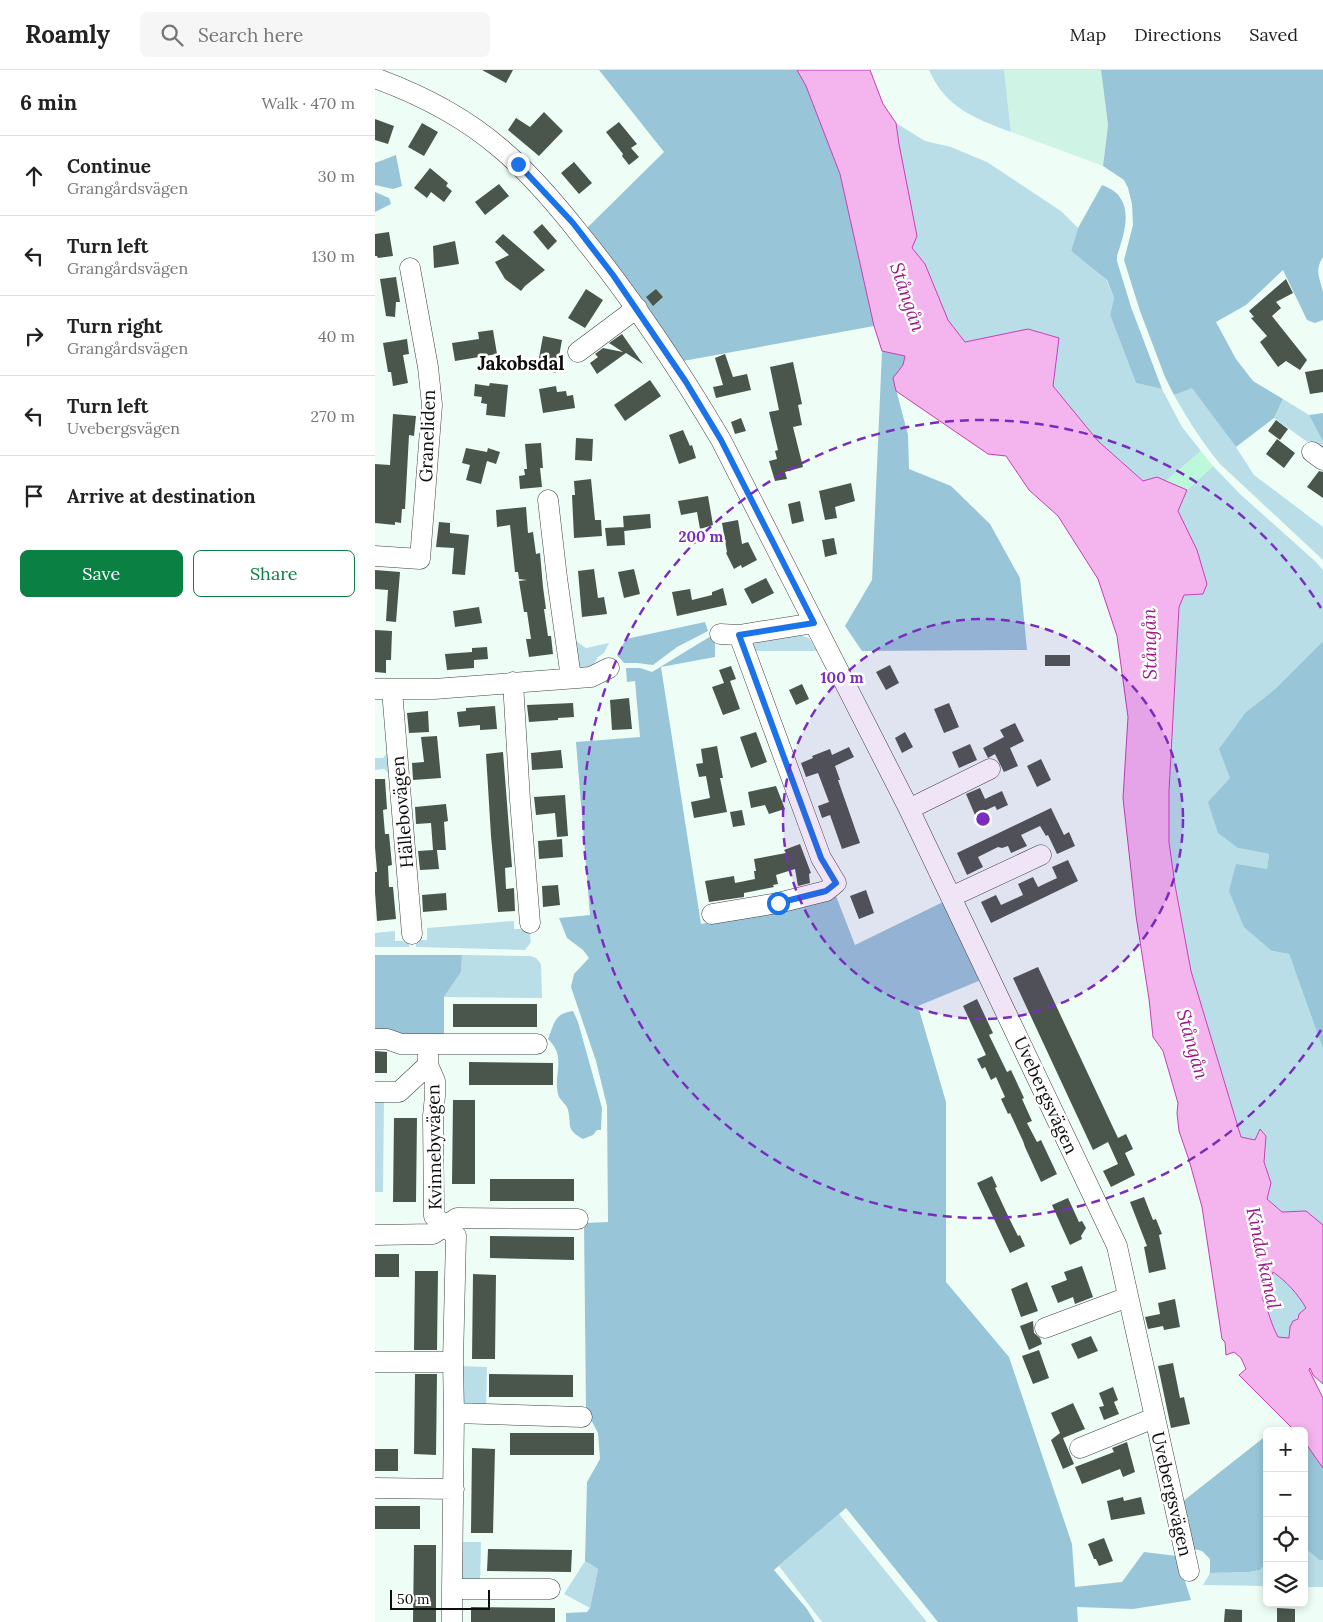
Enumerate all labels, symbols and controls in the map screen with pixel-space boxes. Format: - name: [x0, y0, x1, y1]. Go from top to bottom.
- search box: [140, 12, 490, 57]
- text: Roamly: [25, 19, 110, 50]
- icon: search: [158, 21, 186, 49]
- text: Search here: [198, 23, 303, 47]
- text: Map: [1070, 23, 1106, 46]
- text: Directions: [1134, 23, 1221, 46]
- text: Saved: [1249, 23, 1298, 46]
- text: 6 min: [20, 89, 77, 116]
- text: Walk · 470 m: [262, 93, 355, 113]
- route end: [507, 153, 530, 176]
- text: Continue: [67, 154, 151, 178]
- icon: ahead: [20, 162, 48, 190]
- text: 30 m: [318, 166, 355, 186]
- text: Grangårdsvägen: [67, 178, 188, 198]
- text: Turn left: [67, 234, 148, 258]
- icon: left: [20, 242, 48, 270]
- text: 130 m: [312, 246, 355, 266]
- text: Grangårdsvägen: [67, 258, 188, 278]
- water label: Stångån: [885, 259, 931, 335]
- text: Turn right: [67, 314, 163, 338]
- icon: right: [20, 322, 48, 350]
- text: 40 m: [318, 326, 355, 346]
- text: Grangårdsvägen: [67, 338, 188, 358]
- district label: Jakobsdal: [478, 351, 564, 375]
- street label: Graneliden: [414, 389, 440, 483]
- text: Turn left: [67, 394, 148, 418]
- icon: left: [20, 402, 48, 430]
- text: 270 m: [311, 406, 355, 426]
- text: Uvebergsvägen: [67, 418, 180, 438]
- icon: arrive: [20, 482, 48, 510]
- text: Arrive at destination: [67, 484, 256, 508]
- text: 200 m: [679, 527, 724, 546]
- button: Save: [20, 550, 183, 597]
- button: Share: [193, 550, 355, 597]
- water label: Stångån: [1136, 608, 1162, 680]
- text: 100 m: [821, 668, 864, 687]
- street label: Hällebovägen: [386, 755, 418, 869]
- centre of rings: [974, 810, 992, 828]
- route start: [767, 892, 790, 915]
- water label: Stångån: [1172, 1006, 1215, 1082]
- street label: Uvebergsvägen: [1009, 1033, 1083, 1158]
- street label: Kvinnebyvägen: [421, 1084, 447, 1210]
- water label: Kinda kanal: [1241, 1205, 1287, 1312]
- map controls: [1263, 1427, 1308, 1607]
- button: +: [1263, 1427, 1308, 1472]
- street label: Uvebergsvägen: [1146, 1429, 1198, 1559]
- button: −: [1263, 1472, 1308, 1517]
- button: locate: [1263, 1517, 1308, 1562]
- button: layers: [1263, 1562, 1308, 1607]
- scale bar: [390, 1587, 490, 1610]
- text: 50 m: [397, 1590, 430, 1608]

